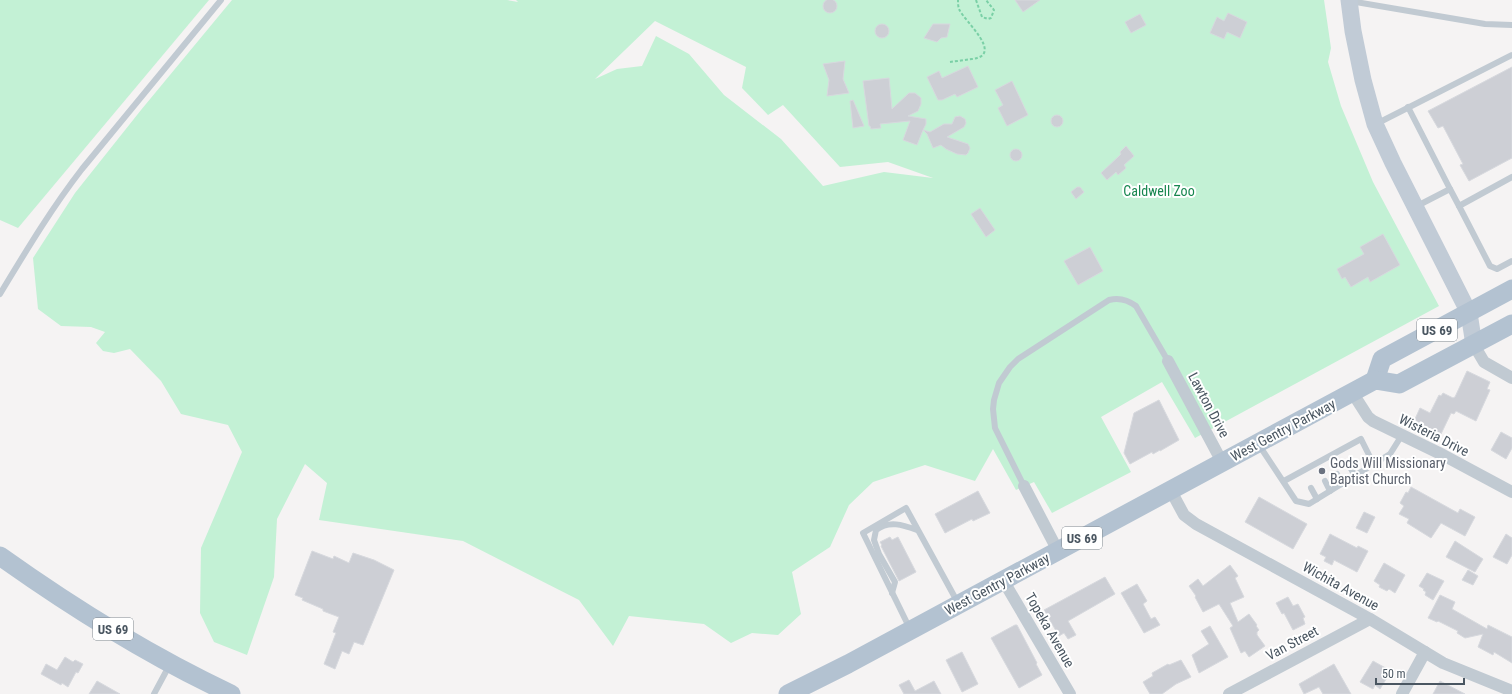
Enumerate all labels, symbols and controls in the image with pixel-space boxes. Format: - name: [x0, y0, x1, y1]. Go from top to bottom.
- park label: Caldwell Zoo: [1123, 183, 1195, 199]
- road number: US 69: [1417, 319, 1457, 341]
- street label: Lawton Drive: [1185, 370, 1233, 441]
- street label: West Gentry Parkway: [1228, 396, 1338, 464]
- street label: Wisteria Drive: [1396, 411, 1472, 460]
- place label: Gods Will Missionary Baptist Church: [1330, 455, 1446, 487]
- marker: Gods Will Missionary Baptist Church: [1317, 466, 1327, 476]
- road number: US 69: [1062, 527, 1102, 549]
- street label: West Gentry Parkway: [942, 550, 1052, 618]
- street label: Wichita Avenue: [1300, 558, 1382, 614]
- street label: Topeka Avenue: [1022, 590, 1078, 671]
- road number: US 69: [93, 618, 133, 640]
- street label: Van Street: [1263, 623, 1321, 663]
- scale bar: [1376, 660, 1464, 686]
- text: 50 m: [1382, 667, 1406, 681]

